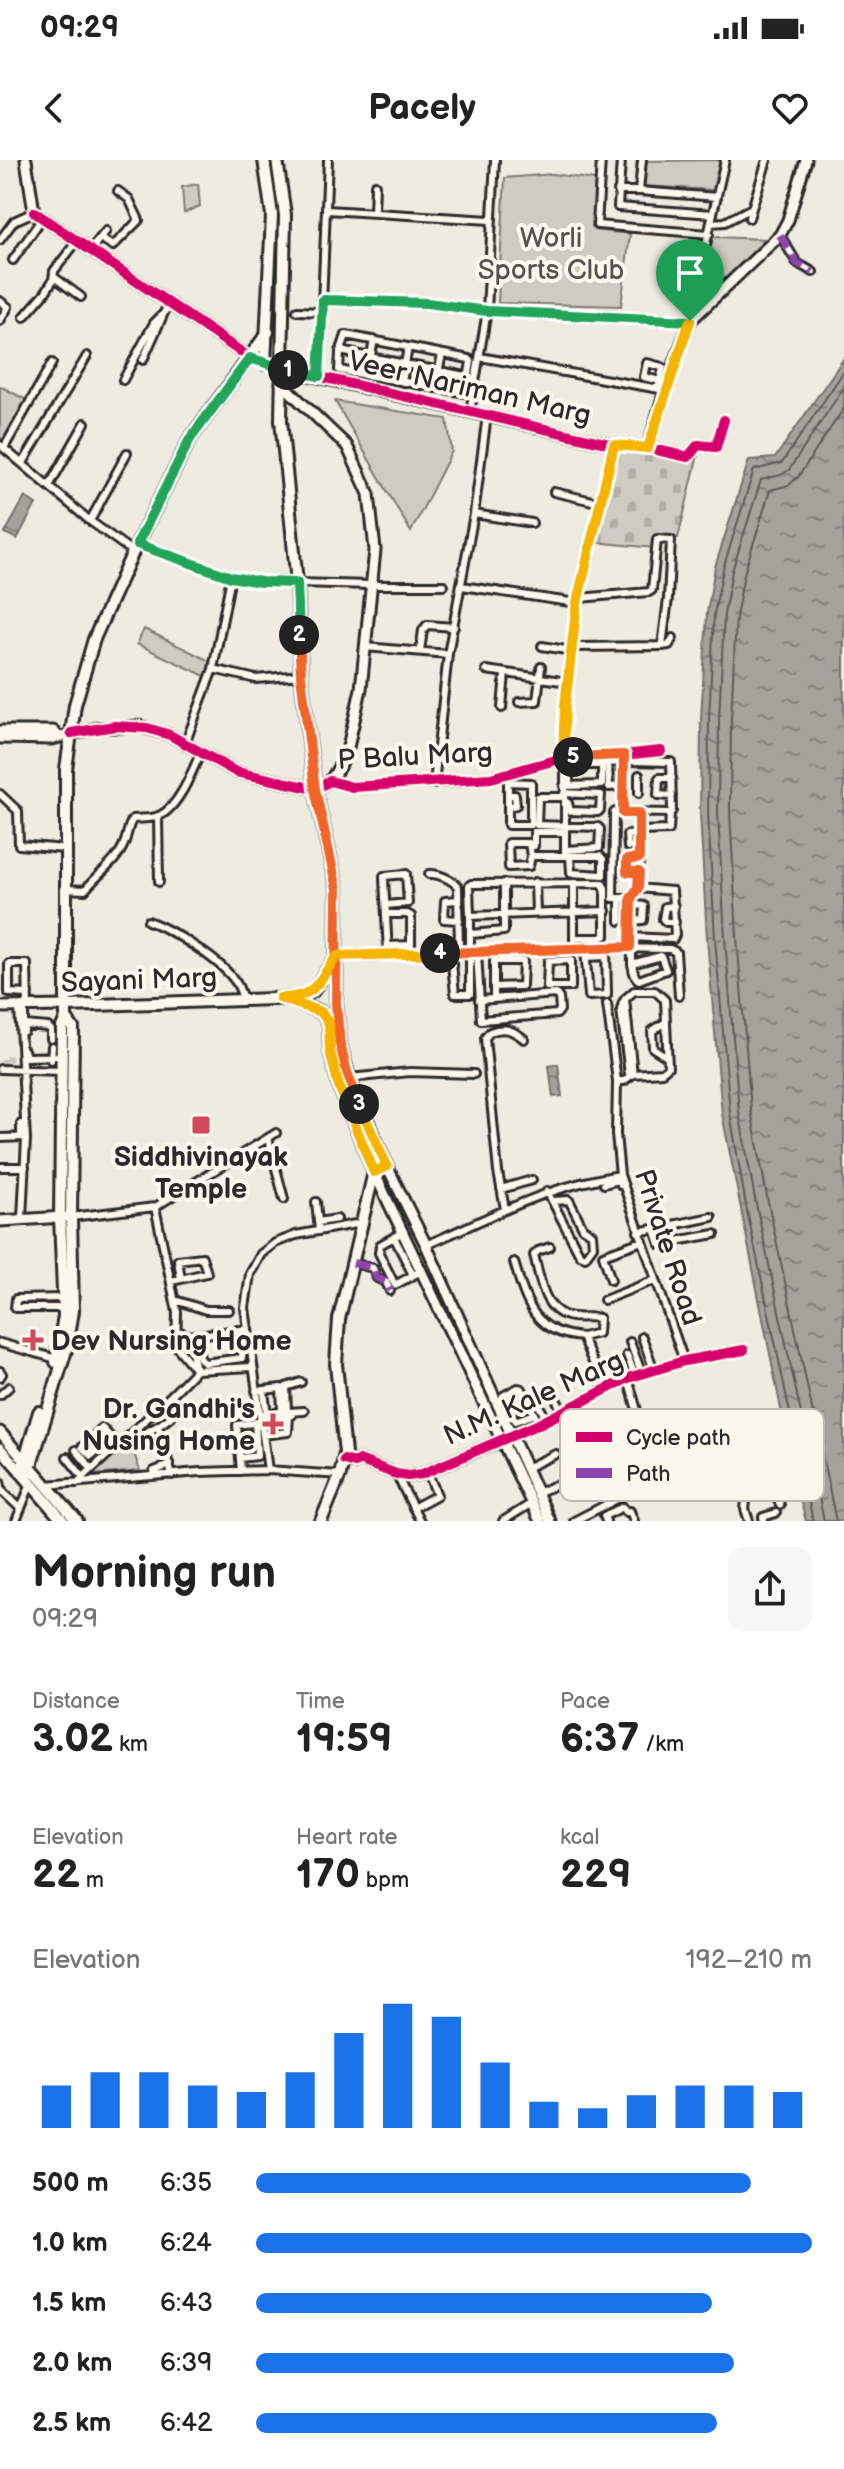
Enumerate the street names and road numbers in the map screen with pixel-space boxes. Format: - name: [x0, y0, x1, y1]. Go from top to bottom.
- street label: Veer Nariman Marg: [345, 345, 594, 432]
- street label: P Balu Marg: [337, 736, 493, 777]
- street label: Sayani Marg: [60, 961, 218, 1000]
- street label: Private Road: [627, 1165, 708, 1330]
- street label: N.M. Kale Marg: [439, 1344, 629, 1453]

